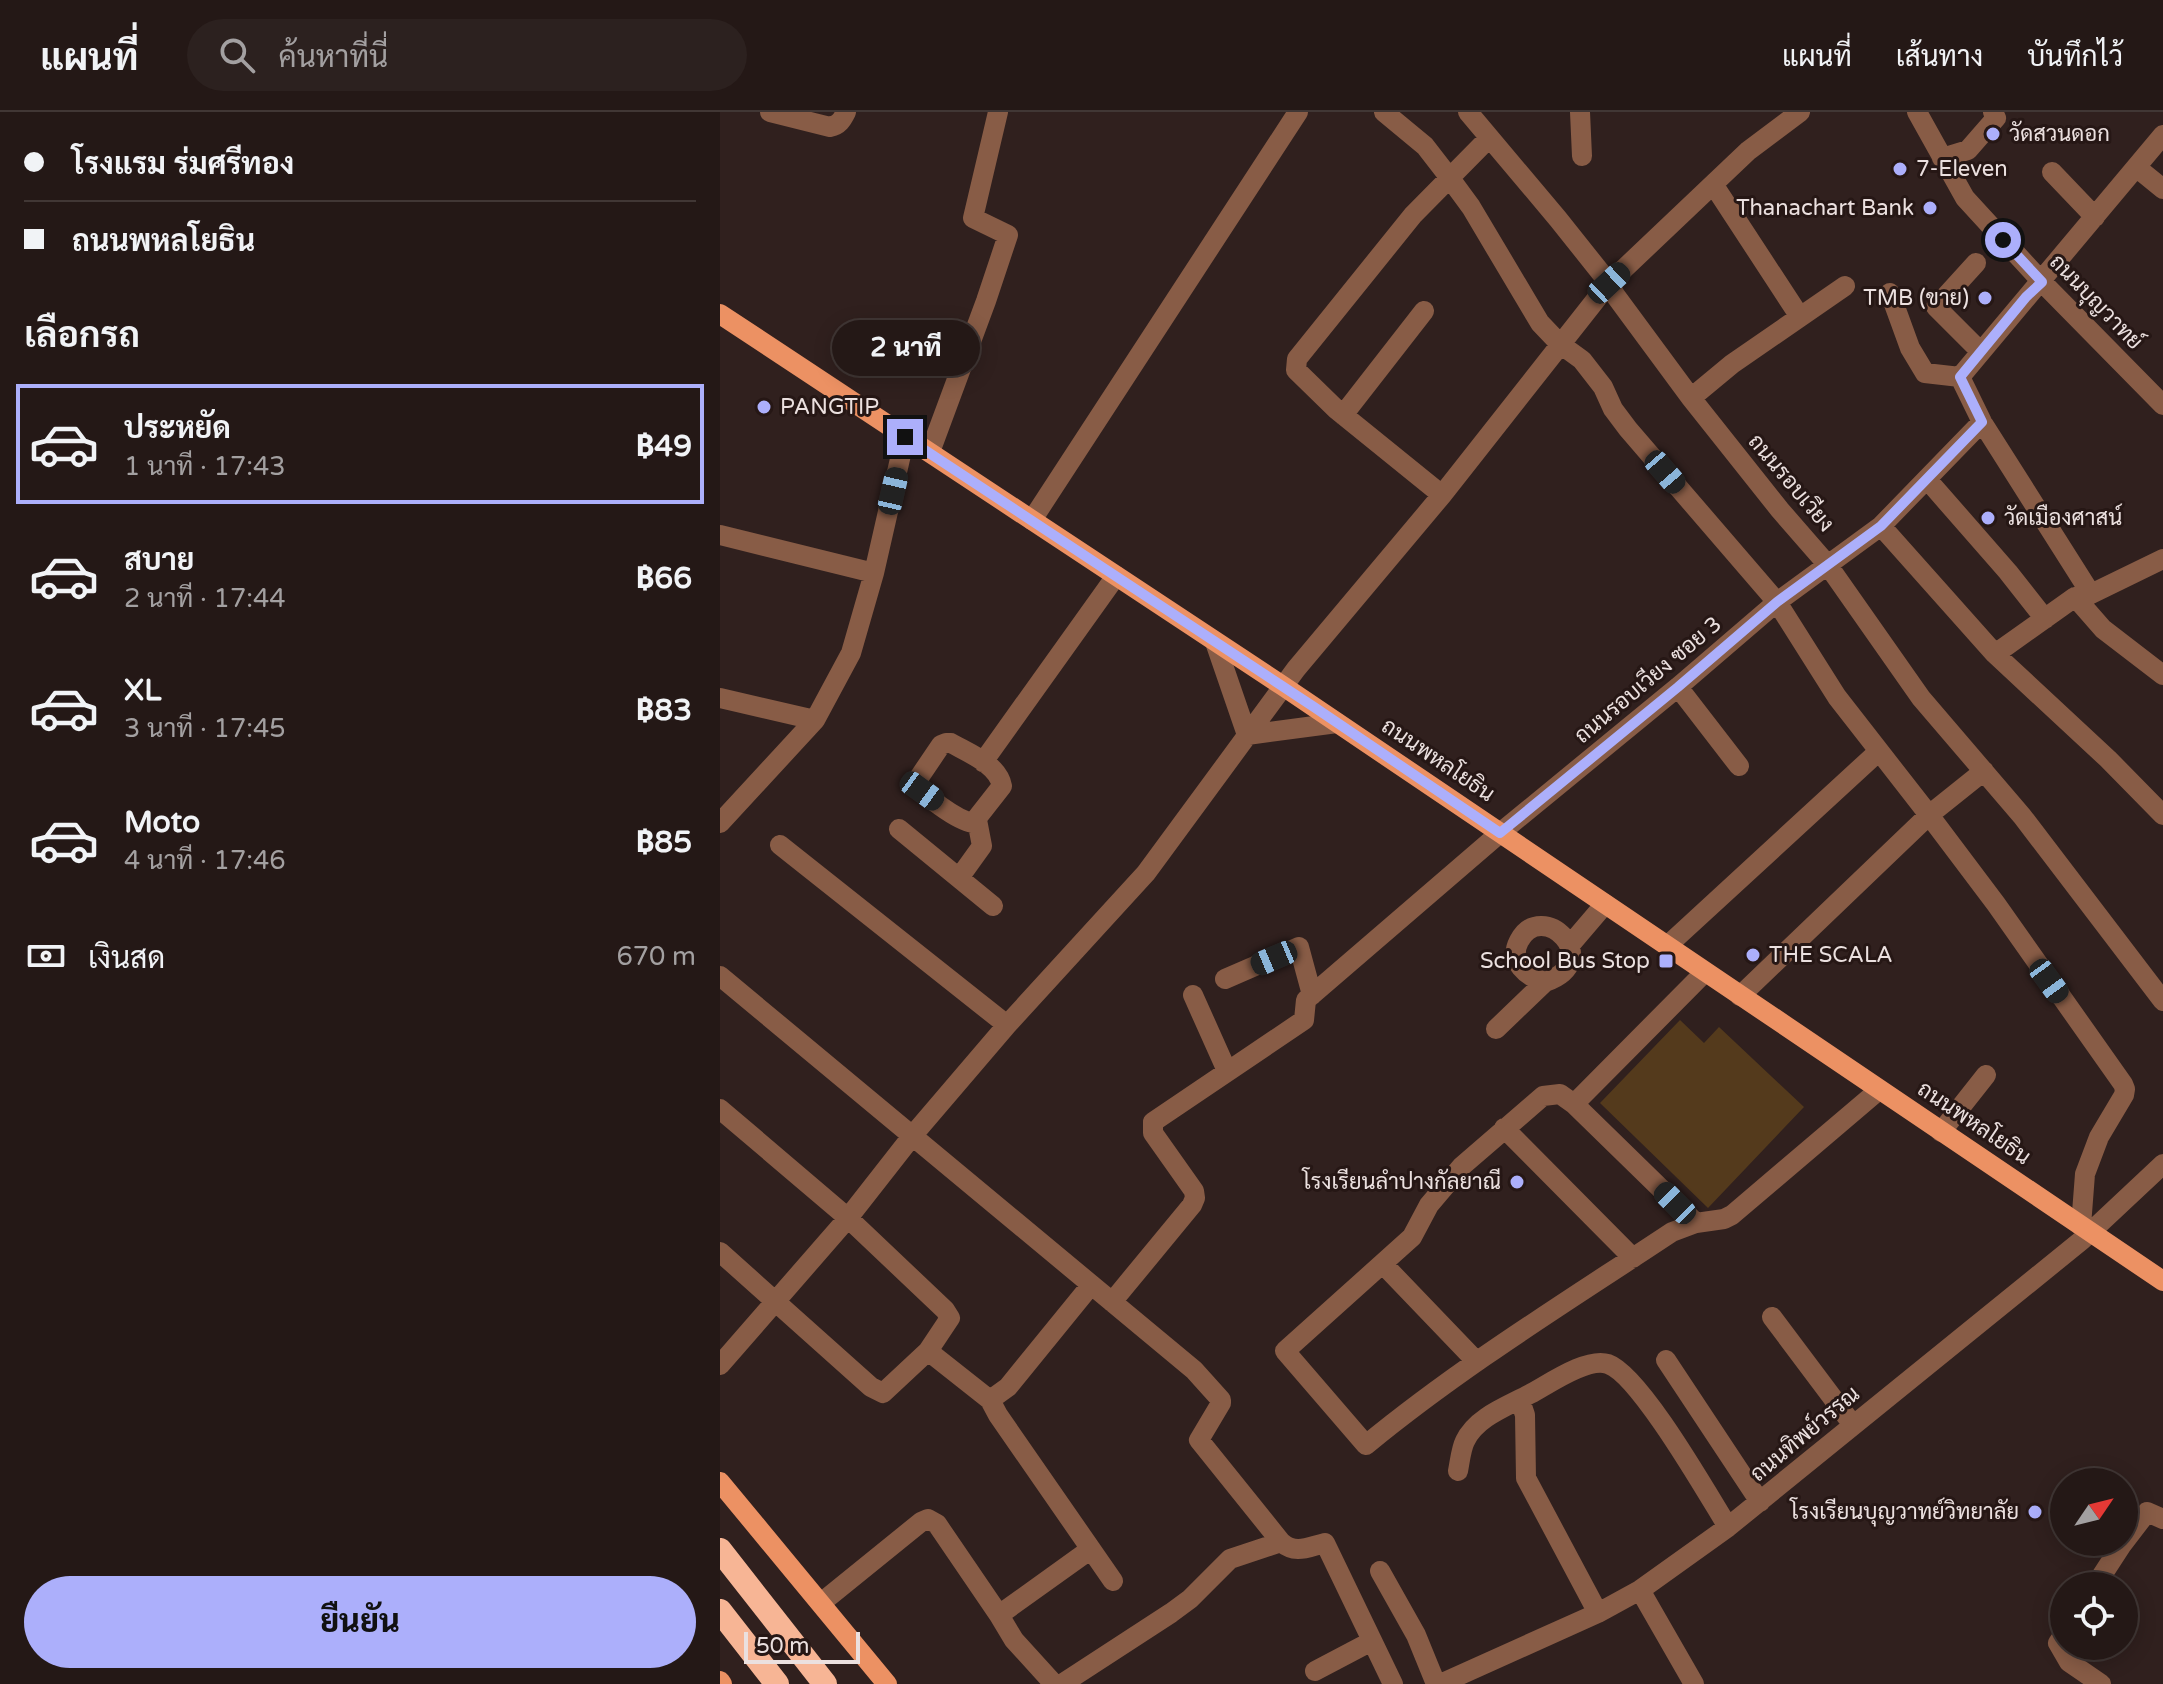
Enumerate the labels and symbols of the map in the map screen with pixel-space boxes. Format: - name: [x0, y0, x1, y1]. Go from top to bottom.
- place label: วัดสวนดอก: [2009, 120, 2110, 147]
- marker: วัดสวนดอก: [1984, 125, 2002, 143]
- place label: 7-Eleven: [1916, 156, 2008, 182]
- marker: 7-Eleven: [1891, 160, 1909, 178]
- place label: Thanachart Bank: [1736, 195, 1914, 221]
- marker: Thanachart Bank: [1921, 199, 1939, 217]
- route start: [1985, 222, 2021, 258]
- street label: ถนนบุญวาทย์: [2043, 248, 2149, 356]
- car: [1583, 258, 1635, 308]
- place label: TMB (ขาย): [1863, 285, 1969, 311]
- marker: TMB (ขาย): [1976, 289, 1994, 307]
- callout: 2 นาที: [831, 321, 979, 377]
- place label: PANGTIP: [780, 394, 879, 420]
- marker: PANGTIP: [755, 398, 773, 416]
- route end: [887, 419, 923, 455]
- street label: ถนนรอบเวียง: [1743, 428, 1840, 537]
- car: [1640, 446, 1690, 498]
- car: [876, 465, 910, 517]
- place label: วัดเมืองศาสน์: [2004, 503, 2122, 531]
- marker: วัดเมืองศาสน์: [1979, 509, 1997, 527]
- street label: ถนนรอบเวียง ซอย 3: [1569, 610, 1727, 749]
- street label: ถนนพหลโยธิน: [1377, 711, 1500, 807]
- car: [896, 767, 948, 815]
- car: [1247, 938, 1301, 978]
- place label: THE SCALA: [1769, 942, 1893, 968]
- marker: THE SCALA: [1744, 946, 1762, 964]
- place label: School Bus Stop: [1480, 948, 1650, 974]
- marker: School Bus Stop: [1657, 952, 1675, 970]
- car: [2025, 955, 2073, 1007]
- street label: ถนนพหลโยธิน: [1913, 1074, 2036, 1170]
- place label: โรงเรียนลำปางกัลยาณี: [1301, 1167, 1501, 1195]
- marker: โรงเรียนลำปางกัลยาณี: [1508, 1173, 1526, 1191]
- car: [1650, 1178, 1700, 1228]
- street label: ถนนทิพย์วรรณ: [1744, 1379, 1865, 1487]
- north arrow: [2050, 1468, 2138, 1556]
- place label: โรงเรียนบุญวาทย์วิทยาลัย: [1789, 1497, 2019, 1527]
- marker: โรงเรียนบุญวาทย์วิทยาลัย: [2026, 1503, 2044, 1521]
- scale bar: [744, 1628, 860, 1664]

